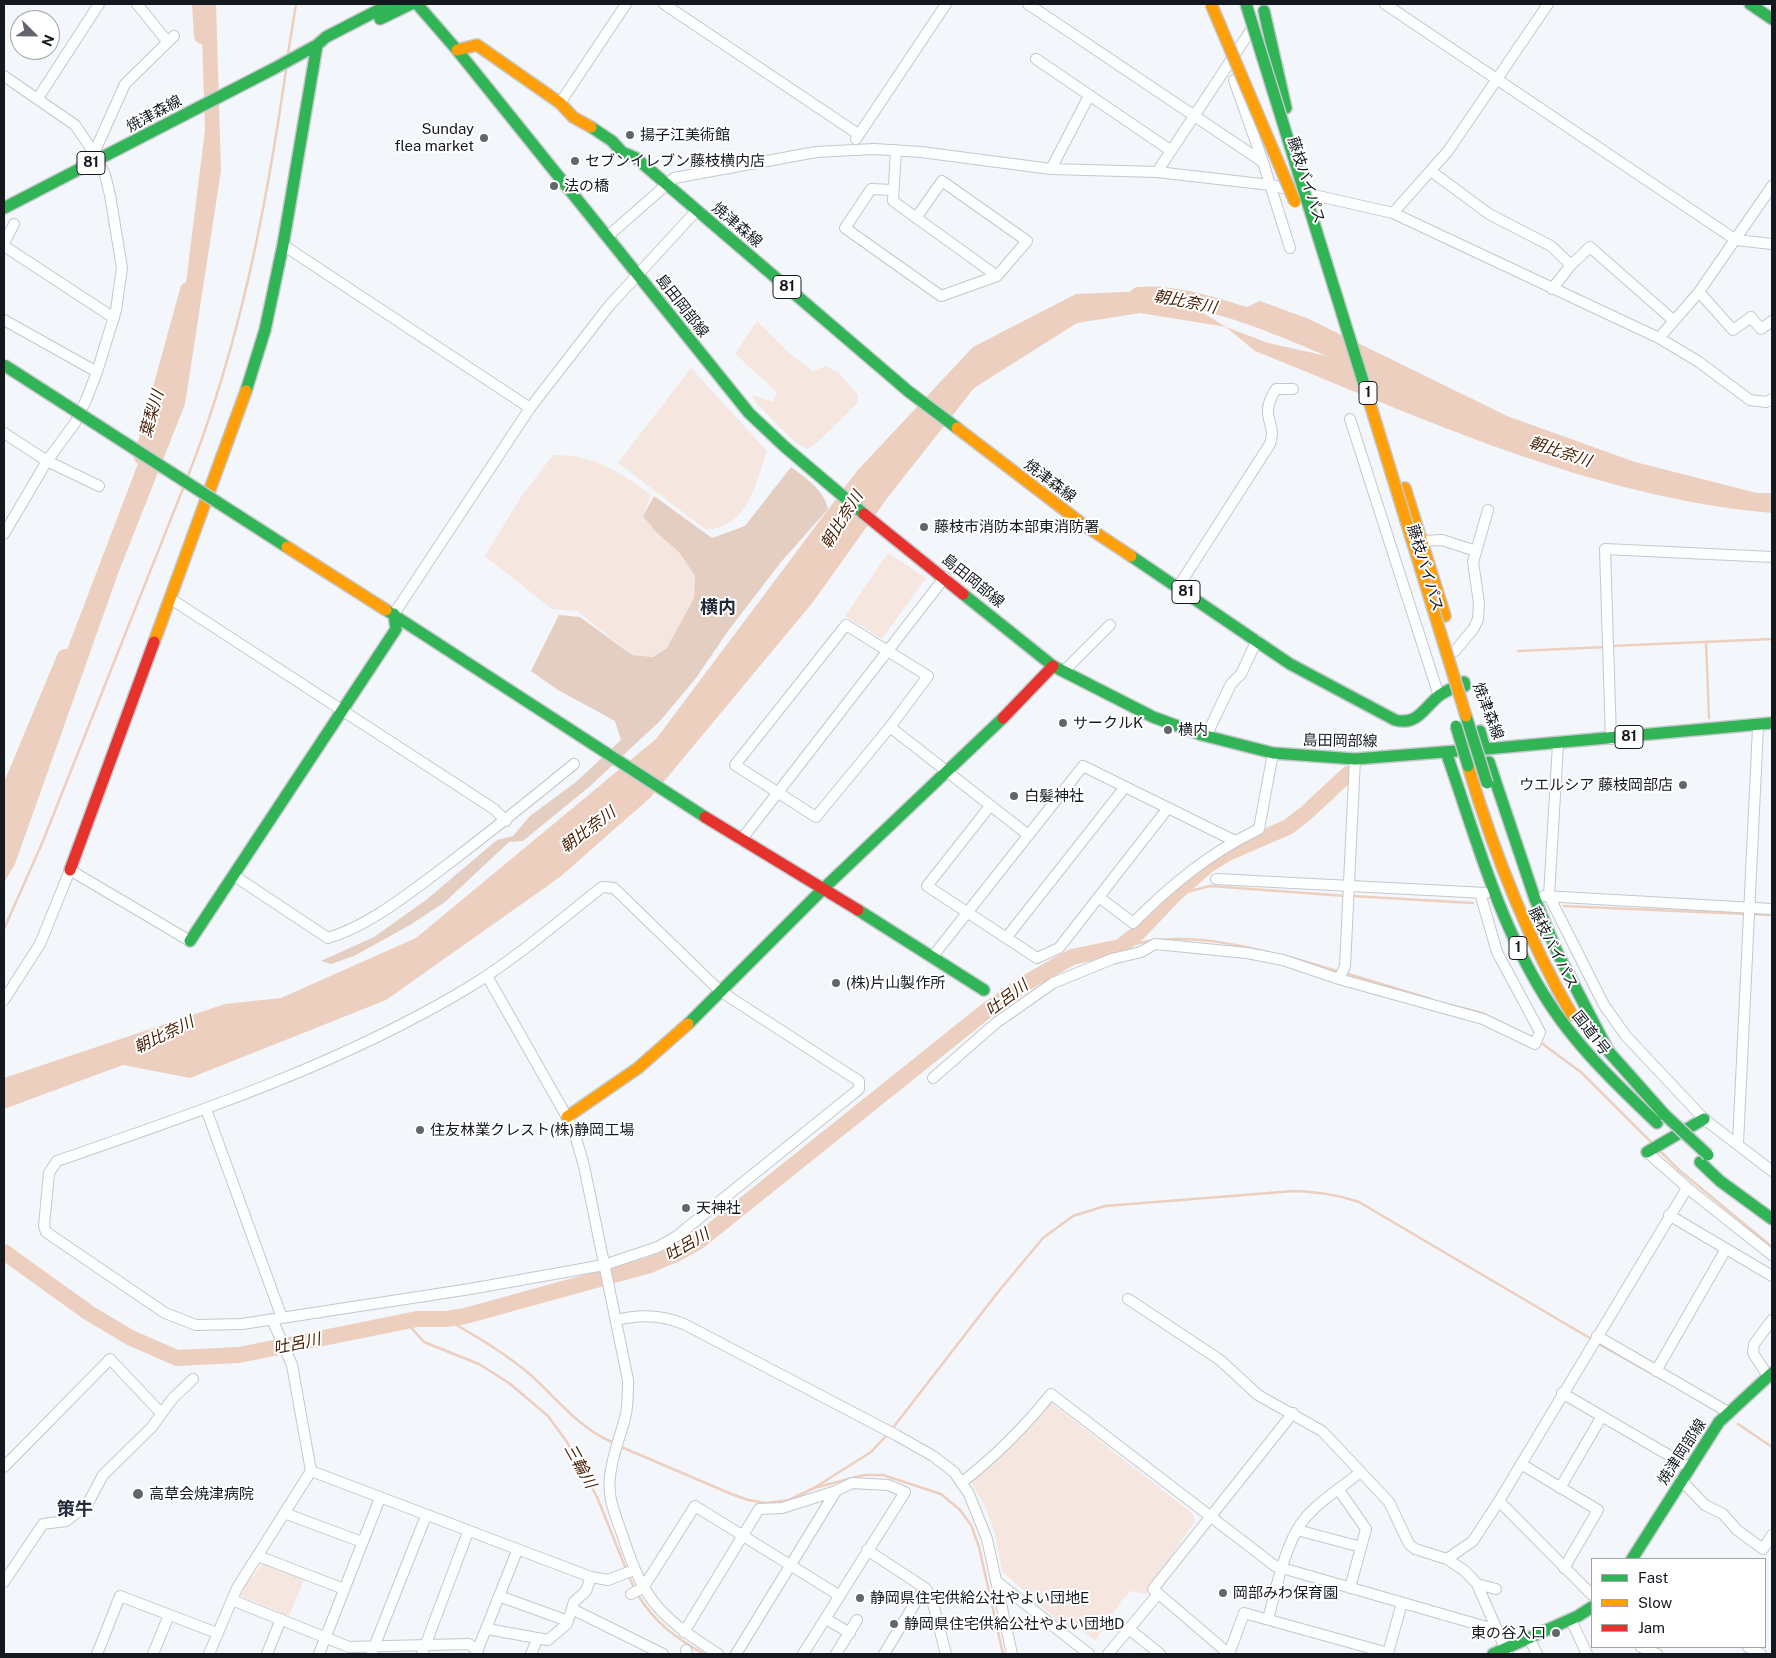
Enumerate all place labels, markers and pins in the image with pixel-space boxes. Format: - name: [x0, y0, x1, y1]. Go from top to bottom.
- place label: Sunday flea market: [394, 120, 474, 155]
- place label: 揚子江美術館: [640, 126, 730, 144]
- marker: 揚子江美術館: [624, 129, 636, 141]
- marker: Sunday flea market: [478, 132, 490, 144]
- place label: セブンイレブン藤枝横内店: [585, 152, 765, 170]
- marker: セブンイレブン藤枝横内店: [569, 155, 581, 167]
- place label: 法の橋: [564, 177, 609, 195]
- marker: 法の橋: [548, 180, 560, 192]
- place label: 藤枝市消防本部東消防署: [934, 518, 1099, 536]
- marker: 藤枝市消防本部東消防署: [918, 521, 930, 533]
- place label: サークルK: [1073, 714, 1143, 732]
- marker: サークルK: [1057, 717, 1069, 729]
- place label: 横内: [1178, 721, 1208, 739]
- marker: 横内: [1162, 724, 1174, 736]
- place label: ウエルシア 藤枝岡部店: [1519, 776, 1673, 794]
- marker: ウエルシア 藤枝岡部店: [1677, 779, 1689, 791]
- place label: 白髪神社: [1024, 787, 1084, 805]
- marker: 白髪神社: [1008, 790, 1020, 802]
- place label: (株)片山製作所: [846, 974, 945, 992]
- marker: (株)片山製作所: [830, 977, 842, 989]
- place label: 住友林業クレスト(株)静岡工場: [430, 1121, 634, 1139]
- marker: 住友林業クレスト(株)静岡工場: [414, 1124, 426, 1136]
- place label: 天神社: [696, 1199, 741, 1217]
- marker: 天神社: [680, 1202, 692, 1214]
- place label: 高草会焼津病院: [149, 1485, 254, 1503]
- marker: 高草会焼津病院: [131, 1487, 145, 1501]
- place label: 岡部みわ保育園: [1233, 1584, 1338, 1602]
- marker: 岡部みわ保育園: [1217, 1587, 1229, 1599]
- place label: 静岡県住宅供給公社やよい団地E: [870, 1589, 1089, 1607]
- marker: 静岡県住宅供給公社やよい団地E: [854, 1592, 866, 1604]
- place label: 静岡県住宅供給公社やよい団地D: [904, 1615, 1124, 1633]
- marker: 静岡県住宅供給公社やよい団地D: [888, 1618, 900, 1630]
- place label: 東の谷入口: [1471, 1624, 1546, 1642]
- marker: 東の谷入口: [1550, 1627, 1562, 1639]

